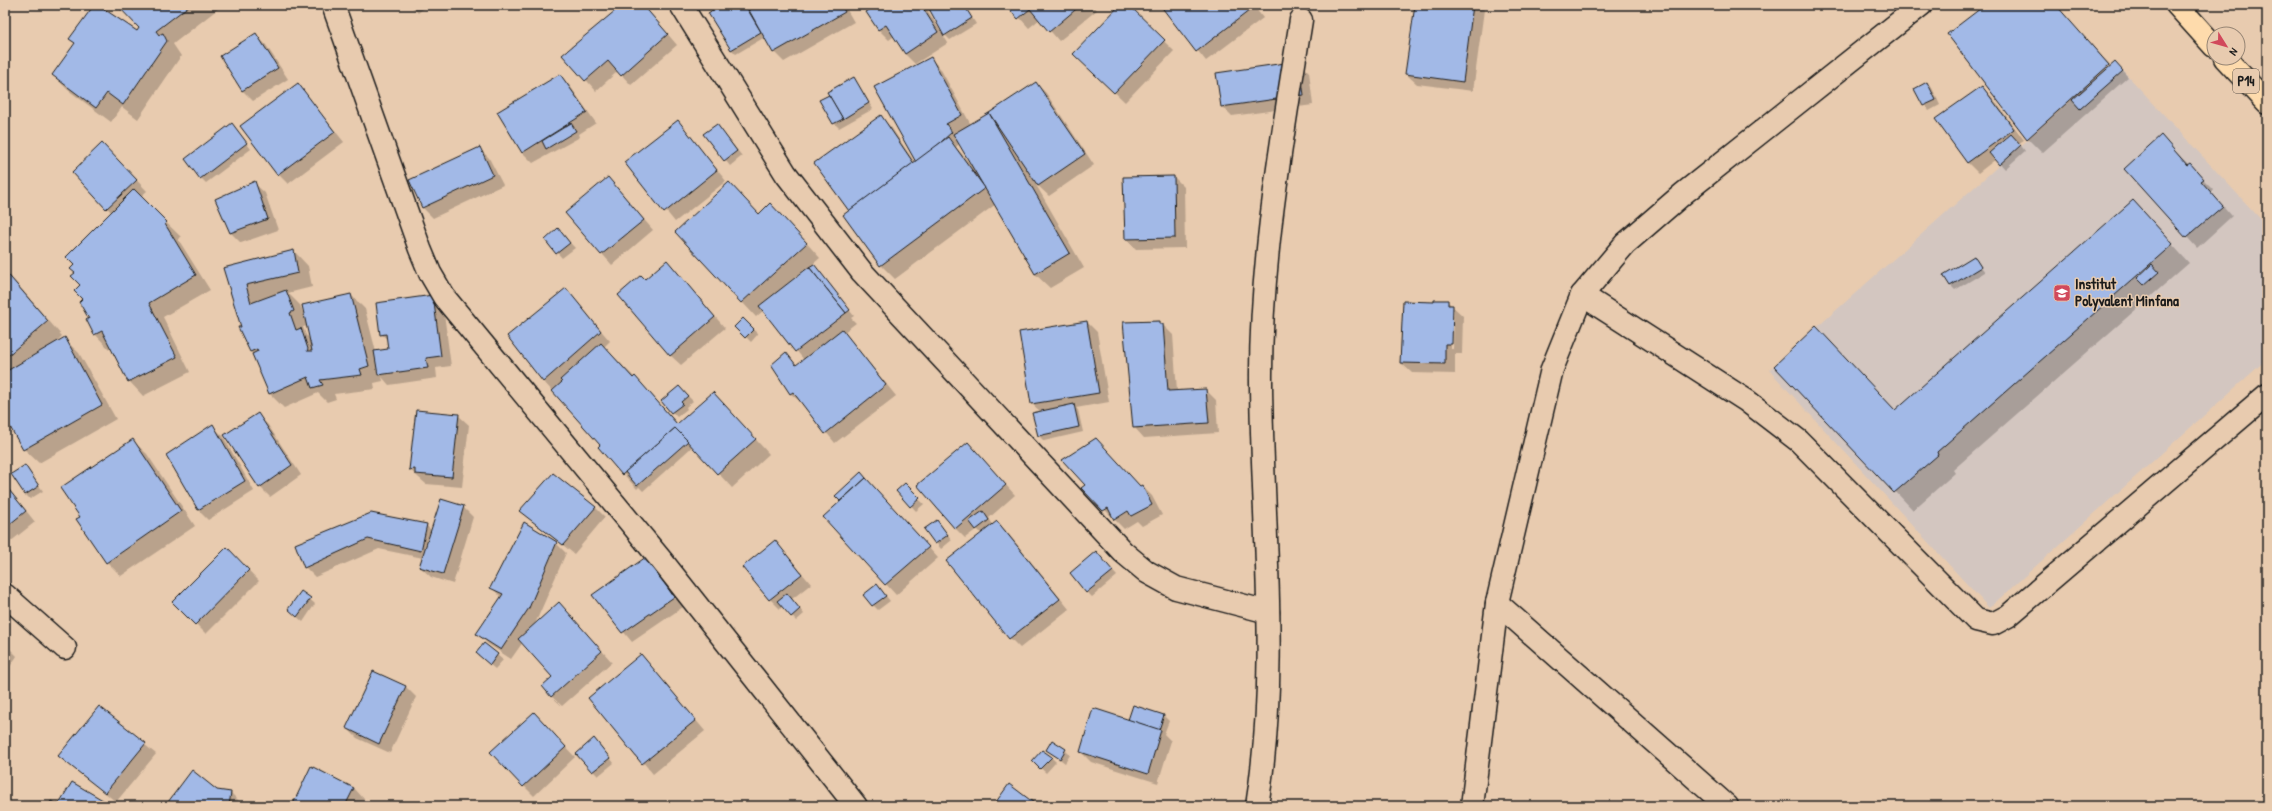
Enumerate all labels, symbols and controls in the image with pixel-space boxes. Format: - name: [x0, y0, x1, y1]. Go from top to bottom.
- north arrow: [2206, 26, 2246, 66]
- text: N: [2227, 45, 2241, 59]
- road number: P14: [2233, 69, 2259, 93]
- place label: Institut Polyvalent Minfana: [2075, 273, 2179, 312]
- school or university icon: Institut Polyvalent Minfana: [2052, 283, 2072, 303]

